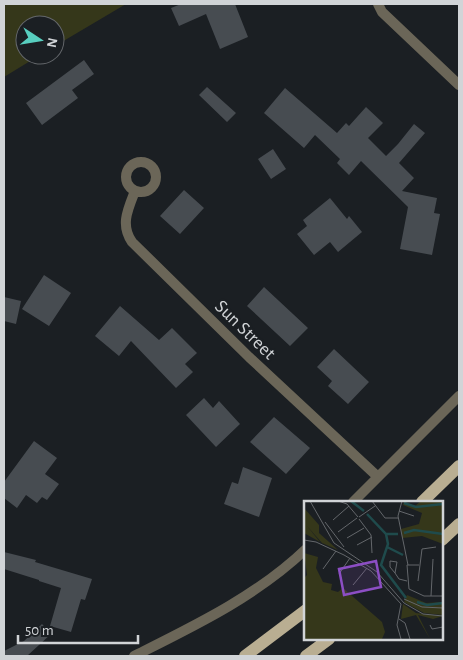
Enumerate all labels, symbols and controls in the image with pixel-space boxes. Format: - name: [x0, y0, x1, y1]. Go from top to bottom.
- north arrow: [15, 15, 65, 65]
- text: N: [44, 36, 60, 49]
- street label: Sun Street: [211, 297, 279, 363]
- inset map: [304, 501, 443, 640]
- scale bar: [18, 612, 138, 644]
- text: 50 m: [25, 623, 54, 638]

